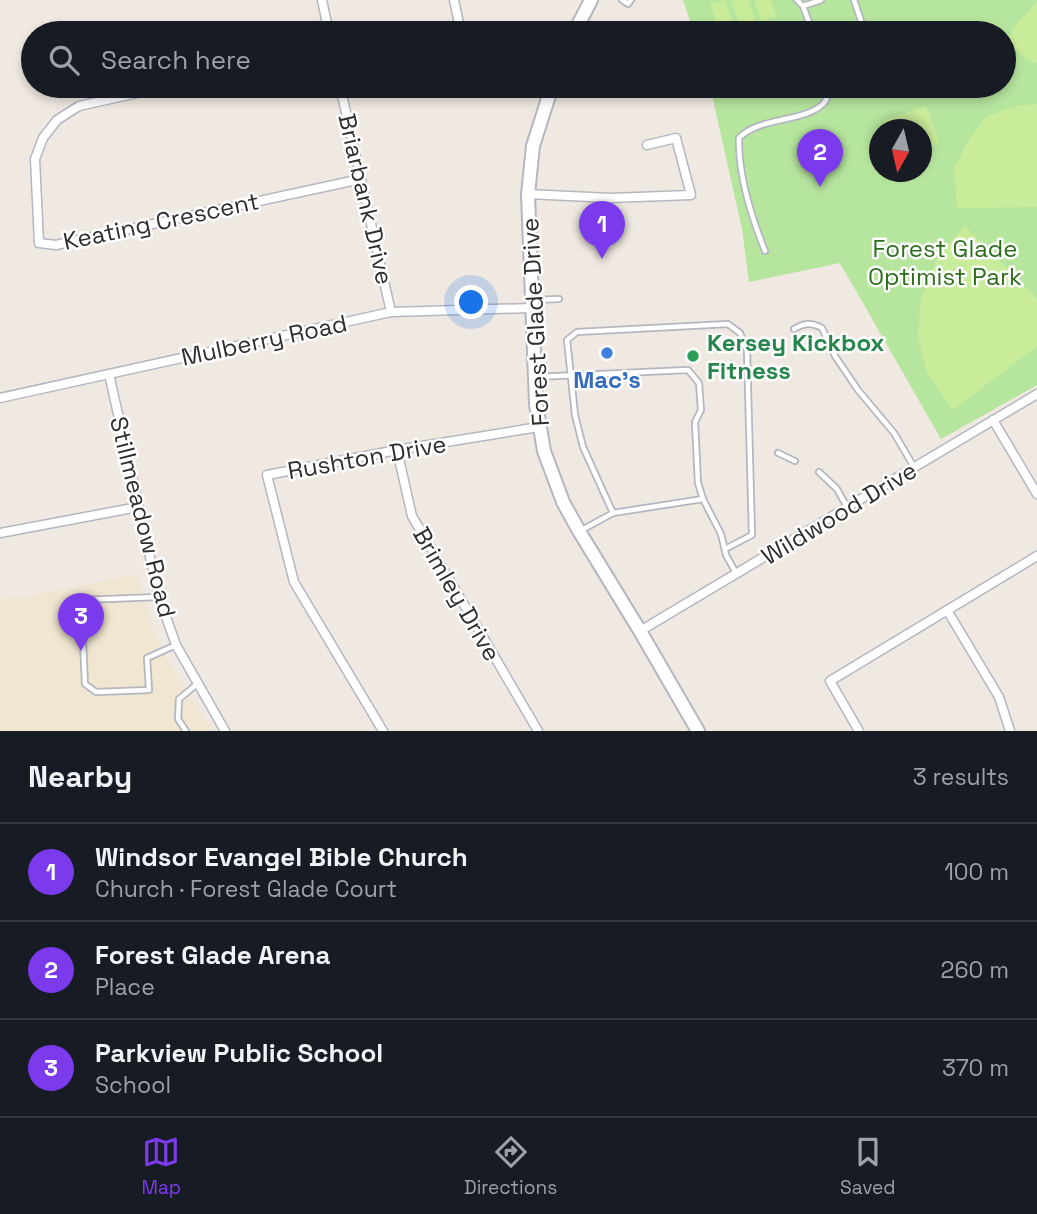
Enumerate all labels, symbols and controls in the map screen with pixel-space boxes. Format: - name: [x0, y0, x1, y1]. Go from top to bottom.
- search box: [21, 21, 1016, 98]
- icon: search: [45, 41, 83, 79]
- text: Search here: [101, 43, 251, 77]
- street label: Briarbank Drive: [331, 111, 401, 287]
- north arrow: [869, 119, 932, 182]
- pin: 2: [797, 129, 843, 187]
- street label: Keating Crescent: [60, 185, 262, 257]
- pin: 1: [579, 201, 625, 259]
- street label: Forest Glade Drive: [514, 217, 556, 427]
- park label: Forest Glade Optimist Park: [868, 233, 1022, 292]
- your location: [454, 285, 488, 319]
- street label: Mulberry Road: [178, 307, 350, 373]
- place label: Kersey Kickbox Fitness: [707, 327, 885, 386]
- marker: Mac's: [599, 345, 615, 361]
- marker: Kersey Kickbox Fitness: [685, 348, 701, 364]
- place label: Mac's: [573, 364, 641, 395]
- street label: Stillmeadow Road: [103, 413, 183, 621]
- street label: Rushton Drive: [285, 428, 449, 486]
- street label: Wildwood Drive: [756, 454, 922, 572]
- street label: Brimley Drive: [406, 521, 508, 667]
- pin: 3: [58, 593, 104, 651]
- text: Nearby: [28, 757, 132, 796]
- text: 3 results: [913, 762, 1009, 792]
- text: Windsor Evangel Bible Church: [95, 840, 468, 874]
- text: 1: [46, 857, 56, 887]
- text: 100 m: [944, 857, 1009, 887]
- text: Church · Forest Glade Court: [95, 874, 397, 904]
- text: Forest Glade Arena: [95, 938, 330, 972]
- text: 2: [44, 955, 58, 985]
- text: 260 m: [941, 955, 1009, 985]
- text: Place: [95, 972, 155, 1002]
- text: Parkview Public School: [95, 1036, 383, 1070]
- text: 3: [44, 1053, 58, 1083]
- text: 370 m: [942, 1053, 1009, 1083]
- text: School: [95, 1070, 171, 1100]
- tab: Map: [141, 1133, 181, 1200]
- tab: Directions: [464, 1133, 557, 1200]
- tab: Saved: [840, 1133, 896, 1200]

